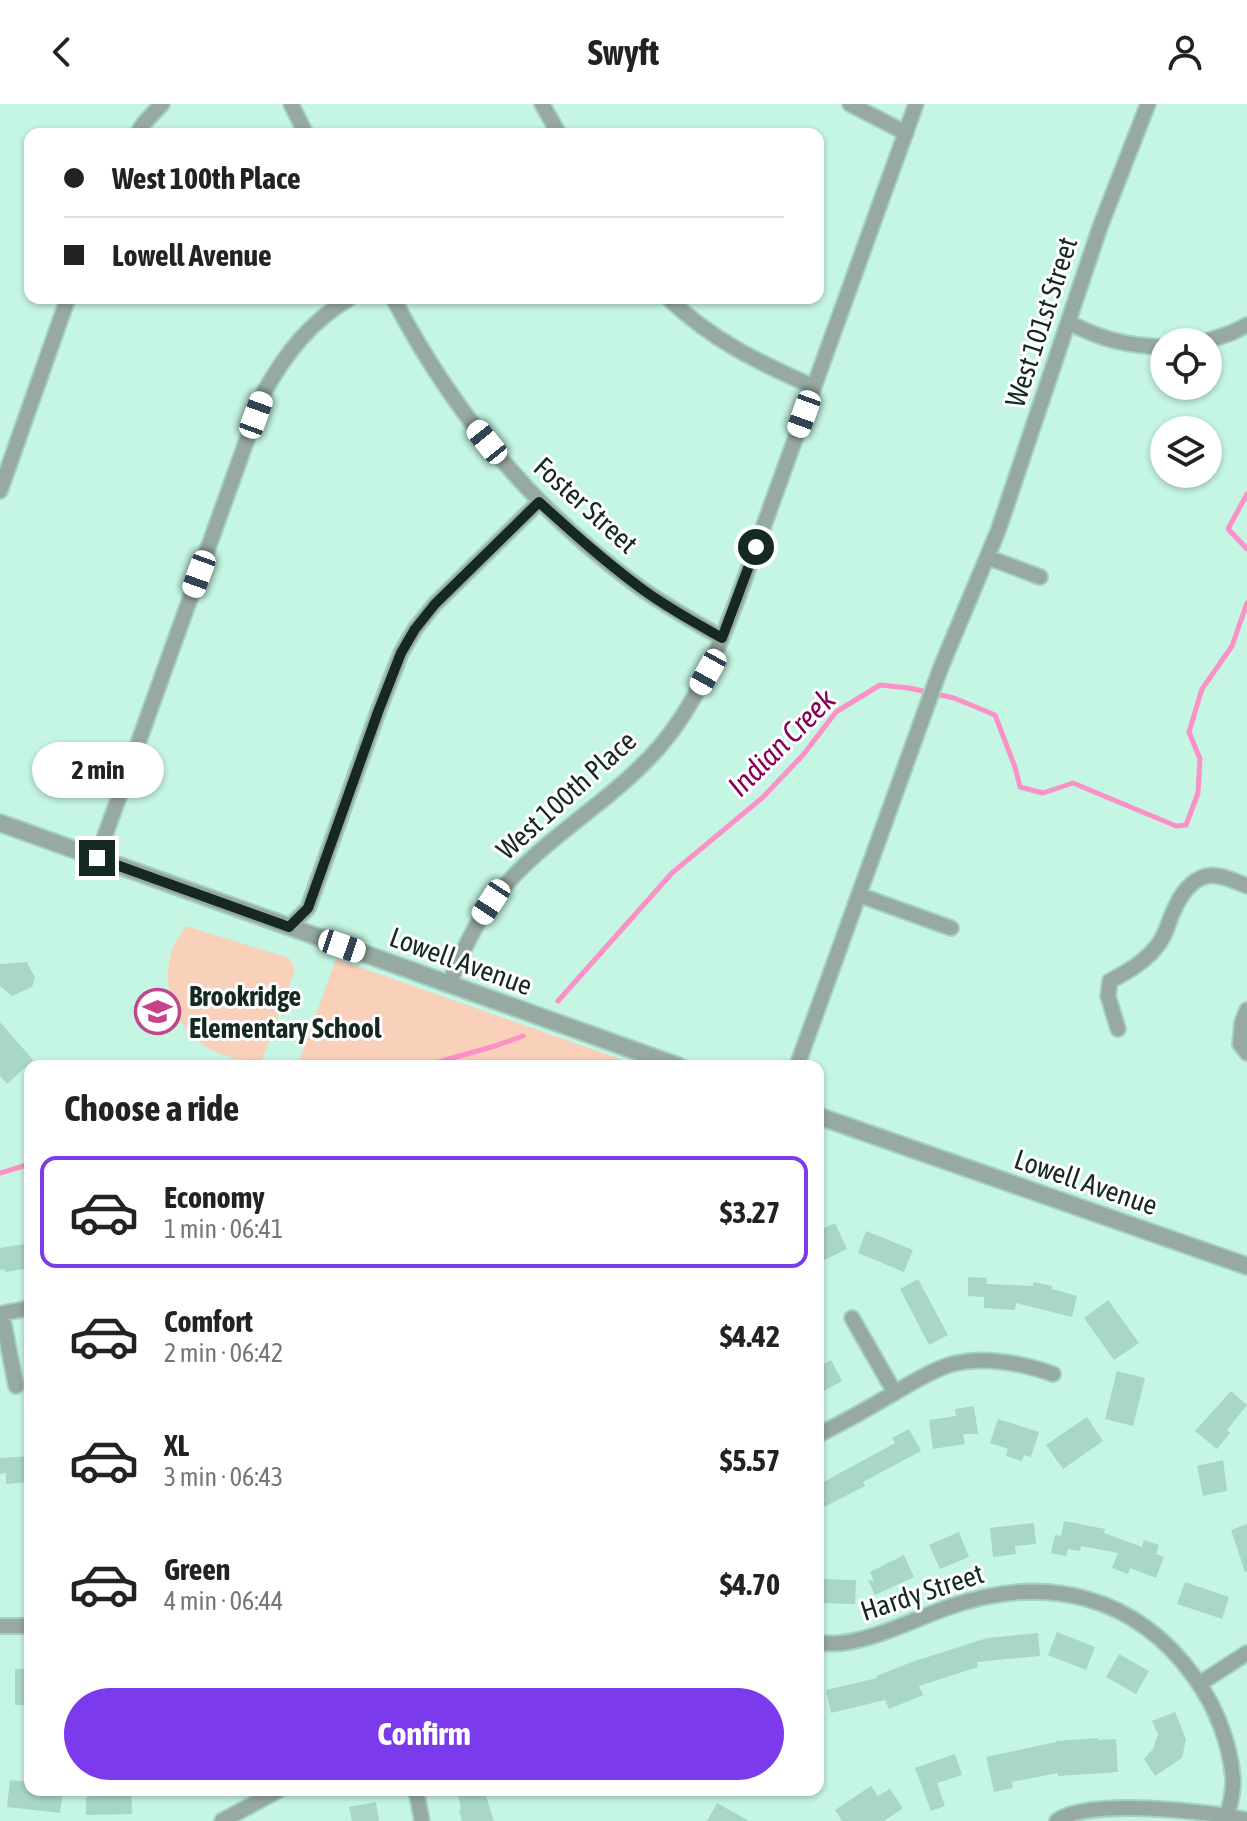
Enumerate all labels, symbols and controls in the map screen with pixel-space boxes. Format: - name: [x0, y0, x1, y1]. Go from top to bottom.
- icon: back: [40, 30, 84, 74]
- icon: person: [1163, 30, 1207, 74]
- text: Swyft: [588, 31, 659, 73]
- text: West 100th Place: [112, 161, 301, 195]
- street label: West 101st Street: [998, 233, 1084, 411]
- text: Lowell Avenue: [112, 238, 272, 272]
- map controls: [1150, 328, 1222, 488]
- button: locate: [1150, 328, 1222, 400]
- car: [785, 387, 823, 441]
- car: [237, 388, 275, 442]
- car: [463, 416, 511, 468]
- button: layers: [1150, 416, 1222, 488]
- street label: Foster Street: [528, 450, 644, 560]
- route start: [738, 529, 774, 565]
- car: [180, 547, 218, 601]
- car: [686, 645, 730, 699]
- water label: Indian Creek: [721, 681, 842, 803]
- street label: West 100th Place: [490, 724, 642, 866]
- callout: 2 min: [31, 742, 163, 798]
- text: 2 min: [71, 755, 125, 785]
- route end: [79, 840, 115, 876]
- car: [468, 875, 514, 929]
- street label: Lowell Avenue: [385, 920, 537, 1002]
- car: [315, 927, 369, 965]
- place label: Brookridge Elementary School: [189, 980, 382, 1044]
- school or university icon: Brookridge Elementary School: [134, 988, 182, 1036]
- text: Choose a ride: [64, 1087, 239, 1129]
- street label: Lowell Avenue: [1010, 1143, 1162, 1221]
- icon: car: [68, 1176, 140, 1248]
- text: Economy: [164, 1180, 265, 1214]
- text: $3.27: [720, 1195, 780, 1229]
- text: 1 min · 06:41: [164, 1214, 283, 1244]
- icon: car: [68, 1300, 140, 1372]
- text: Comfort: [164, 1304, 253, 1338]
- text: $4.42: [720, 1319, 780, 1353]
- text: 2 min · 06:42: [164, 1338, 283, 1368]
- icon: car: [68, 1424, 140, 1496]
- text: XL: [164, 1428, 189, 1462]
- text: $5.57: [720, 1443, 780, 1477]
- text: 3 min · 06:43: [164, 1462, 283, 1492]
- icon: car: [68, 1548, 140, 1620]
- text: Green: [164, 1552, 230, 1586]
- street label: Hardy Street: [856, 1557, 988, 1627]
- text: $4.70: [720, 1567, 780, 1601]
- text: 4 min · 06:44: [164, 1586, 283, 1616]
- button: Confirm: [64, 1688, 784, 1780]

